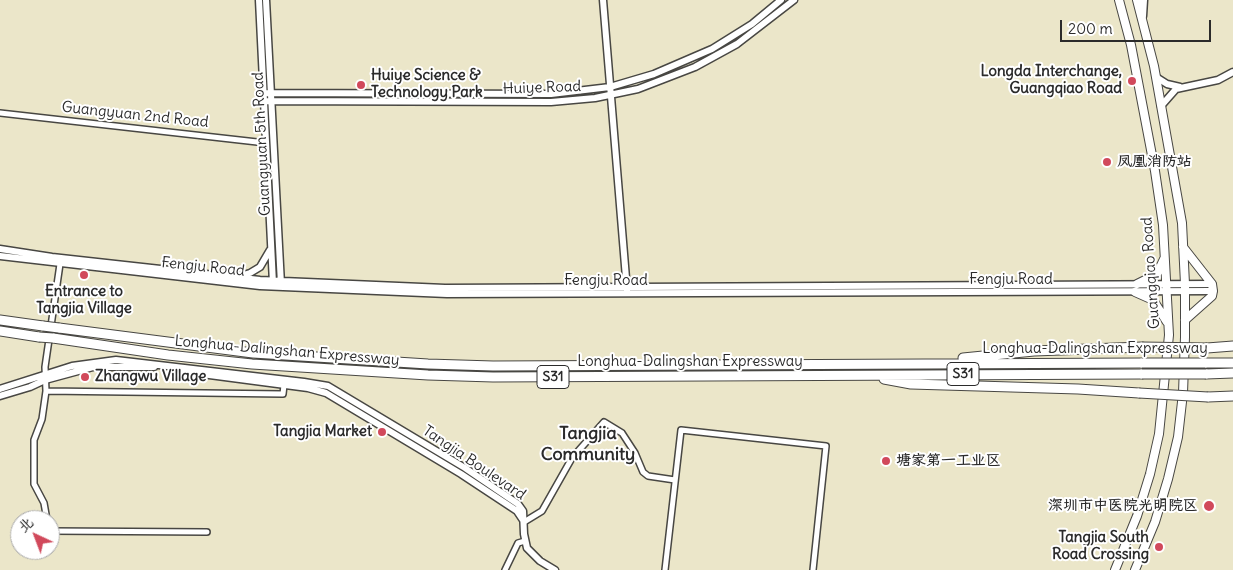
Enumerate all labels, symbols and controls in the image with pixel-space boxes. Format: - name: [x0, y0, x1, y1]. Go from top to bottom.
- scale bar: [1063, 10, 1214, 42]
- text: 200 m: [1068, 19, 1113, 38]
- place label: Longda Interchange, Guangqiao Road: [980, 63, 1122, 98]
- place label: Huiye Science & Technology Park: [371, 67, 483, 102]
- street label: Guangyuan 5th Road: [249, 71, 275, 217]
- marker: Longda Interchange, Guangqiao Road: [1126, 75, 1138, 87]
- street label: Huiye Road: [503, 78, 581, 98]
- marker: Huiye Science & Technology Park: [355, 79, 367, 91]
- street label: Guangyuan 2nd Road: [61, 98, 209, 132]
- place label: 凤凰消防站: [1117, 153, 1192, 171]
- marker: 凤凰消防站: [1101, 156, 1113, 168]
- street label: Guangqiao Road: [1138, 216, 1164, 330]
- street label: Fengju Road: [160, 254, 246, 280]
- marker: Entrance to Tangjia Village: [78, 269, 90, 281]
- street label: Fengju Road: [969, 271, 1053, 289]
- street label: Fengju Road: [564, 272, 648, 290]
- place label: Entrance to Tangjia Village: [36, 283, 132, 318]
- street label: Longhua-Dalingshan Expressway: [174, 332, 400, 370]
- street label: Longhua-Dalingshan Expressway: [982, 340, 1208, 358]
- street label: Longhua-Dalingshan Expressway: [577, 353, 803, 371]
- road number: S31: [947, 362, 979, 386]
- road number: S31: [537, 366, 569, 388]
- place label: Zhangwu Village: [95, 368, 206, 386]
- marker: Zhangwu Village: [79, 371, 91, 383]
- street label: Tangjia Boulevard: [419, 422, 529, 504]
- place label: Tangjia Market: [273, 423, 372, 441]
- district label: Tangjia Community: [541, 423, 635, 466]
- marker: Tangjia Market: [376, 426, 388, 438]
- place label: 塘家第一工业区: [896, 452, 1001, 470]
- marker: 塘家第一工业区: [880, 455, 892, 467]
- place label: 深圳市中医院光明院区: [1048, 497, 1198, 515]
- marker: 深圳市中医院光明院区: [1202, 499, 1216, 513]
- north arrow: [10, 510, 60, 560]
- text: 北: [14, 513, 37, 536]
- place label: Tangjia South Road Crossing: [1052, 529, 1149, 564]
- marker: Tangjia South Road Crossing: [1153, 541, 1165, 553]

